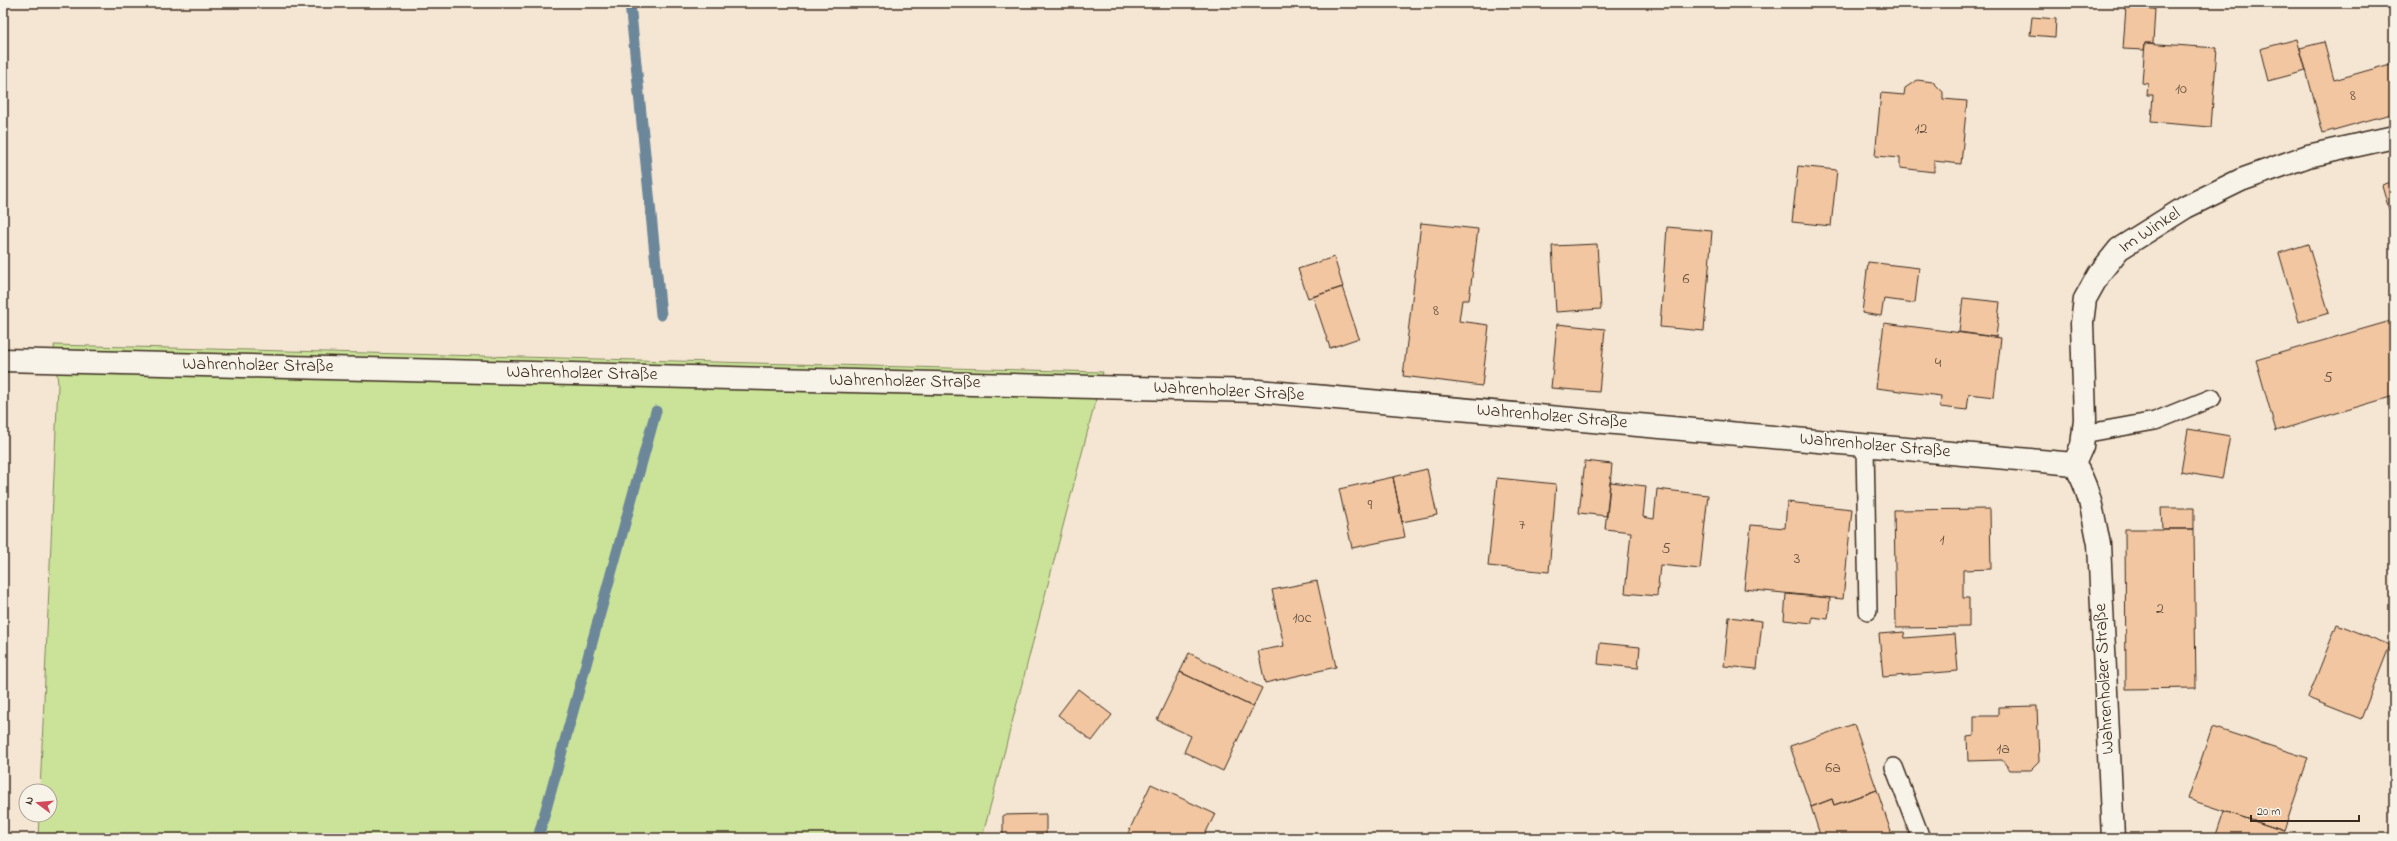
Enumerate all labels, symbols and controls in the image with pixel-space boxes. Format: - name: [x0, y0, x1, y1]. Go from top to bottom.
- house number: 10: [2175, 77, 2187, 101]
- house number: 8: [2350, 84, 2356, 108]
- house number: 12: [1914, 117, 1928, 141]
- street label: Im Winkel: [2114, 201, 2186, 261]
- house number: 6: [1682, 267, 1690, 291]
- house number: 8: [1433, 299, 1439, 323]
- house number: 4: [1935, 351, 1942, 375]
- street label: Wahrenholzer Straße: [182, 352, 335, 380]
- street label: Wahrenholzer Straße: [506, 360, 659, 388]
- house number: 5: [2323, 366, 2333, 390]
- street label: Wahrenholzer Straße: [829, 368, 982, 396]
- street label: Wahrenholzer Straße: [1153, 375, 1306, 409]
- street label: Wahrenholzer Straße: [1476, 397, 1629, 437]
- street label: Wahrenholzer Straße: [1799, 426, 1952, 466]
- house number: 9: [1368, 493, 1373, 517]
- house number: 7: [1519, 513, 1526, 537]
- house number: 1: [1939, 528, 1945, 552]
- house number: 5: [1661, 537, 1671, 561]
- house number: 3: [1794, 547, 1800, 571]
- house number: 2: [2156, 597, 2164, 621]
- street label: Wahrenholzer Straße: [2088, 602, 2122, 755]
- house number: 10c: [1292, 606, 1312, 630]
- house number: 1a: [1996, 737, 2010, 761]
- house number: 6a: [1825, 756, 1841, 780]
- north arrow: [18, 783, 58, 823]
- text: N: [21, 795, 38, 806]
- scale bar: [2251, 797, 2359, 823]
- text: 20 m: [2257, 803, 2280, 821]

